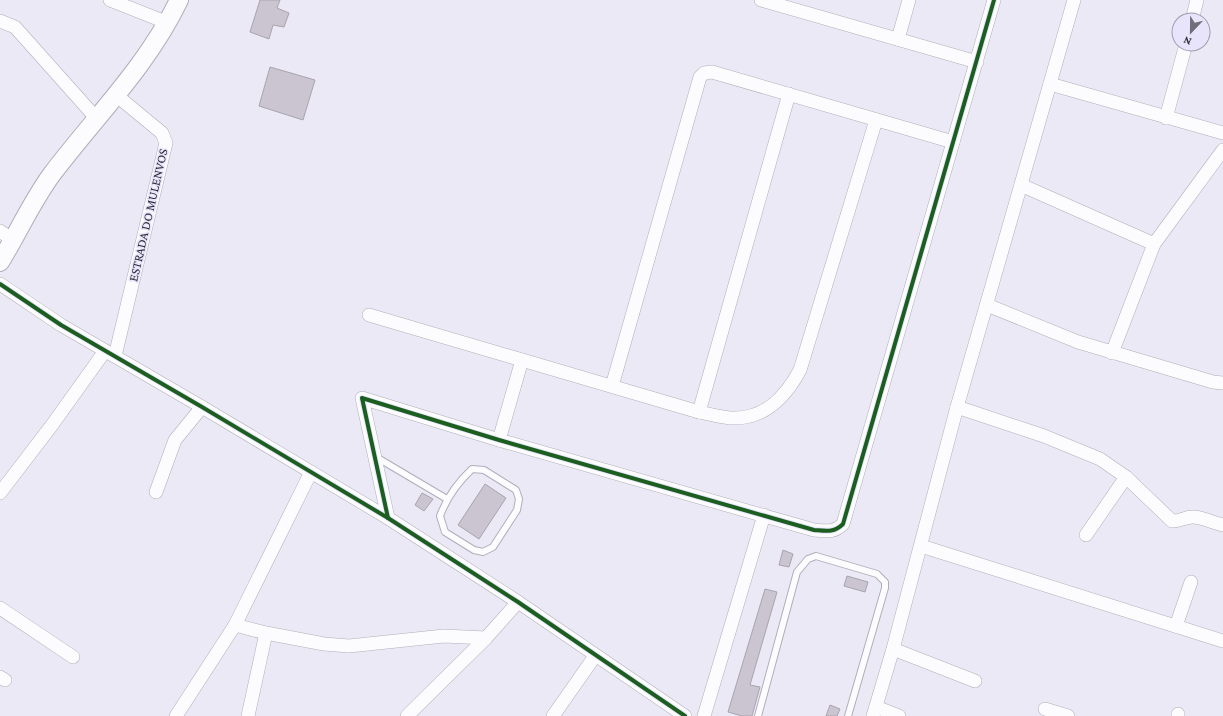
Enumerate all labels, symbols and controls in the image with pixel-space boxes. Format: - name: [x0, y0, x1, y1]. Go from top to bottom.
- north arrow: [1171, 12, 1211, 52]
- text: N: [1181, 34, 1193, 48]
- street label: ESTRADA DO MULENVOS: [125, 147, 171, 283]

